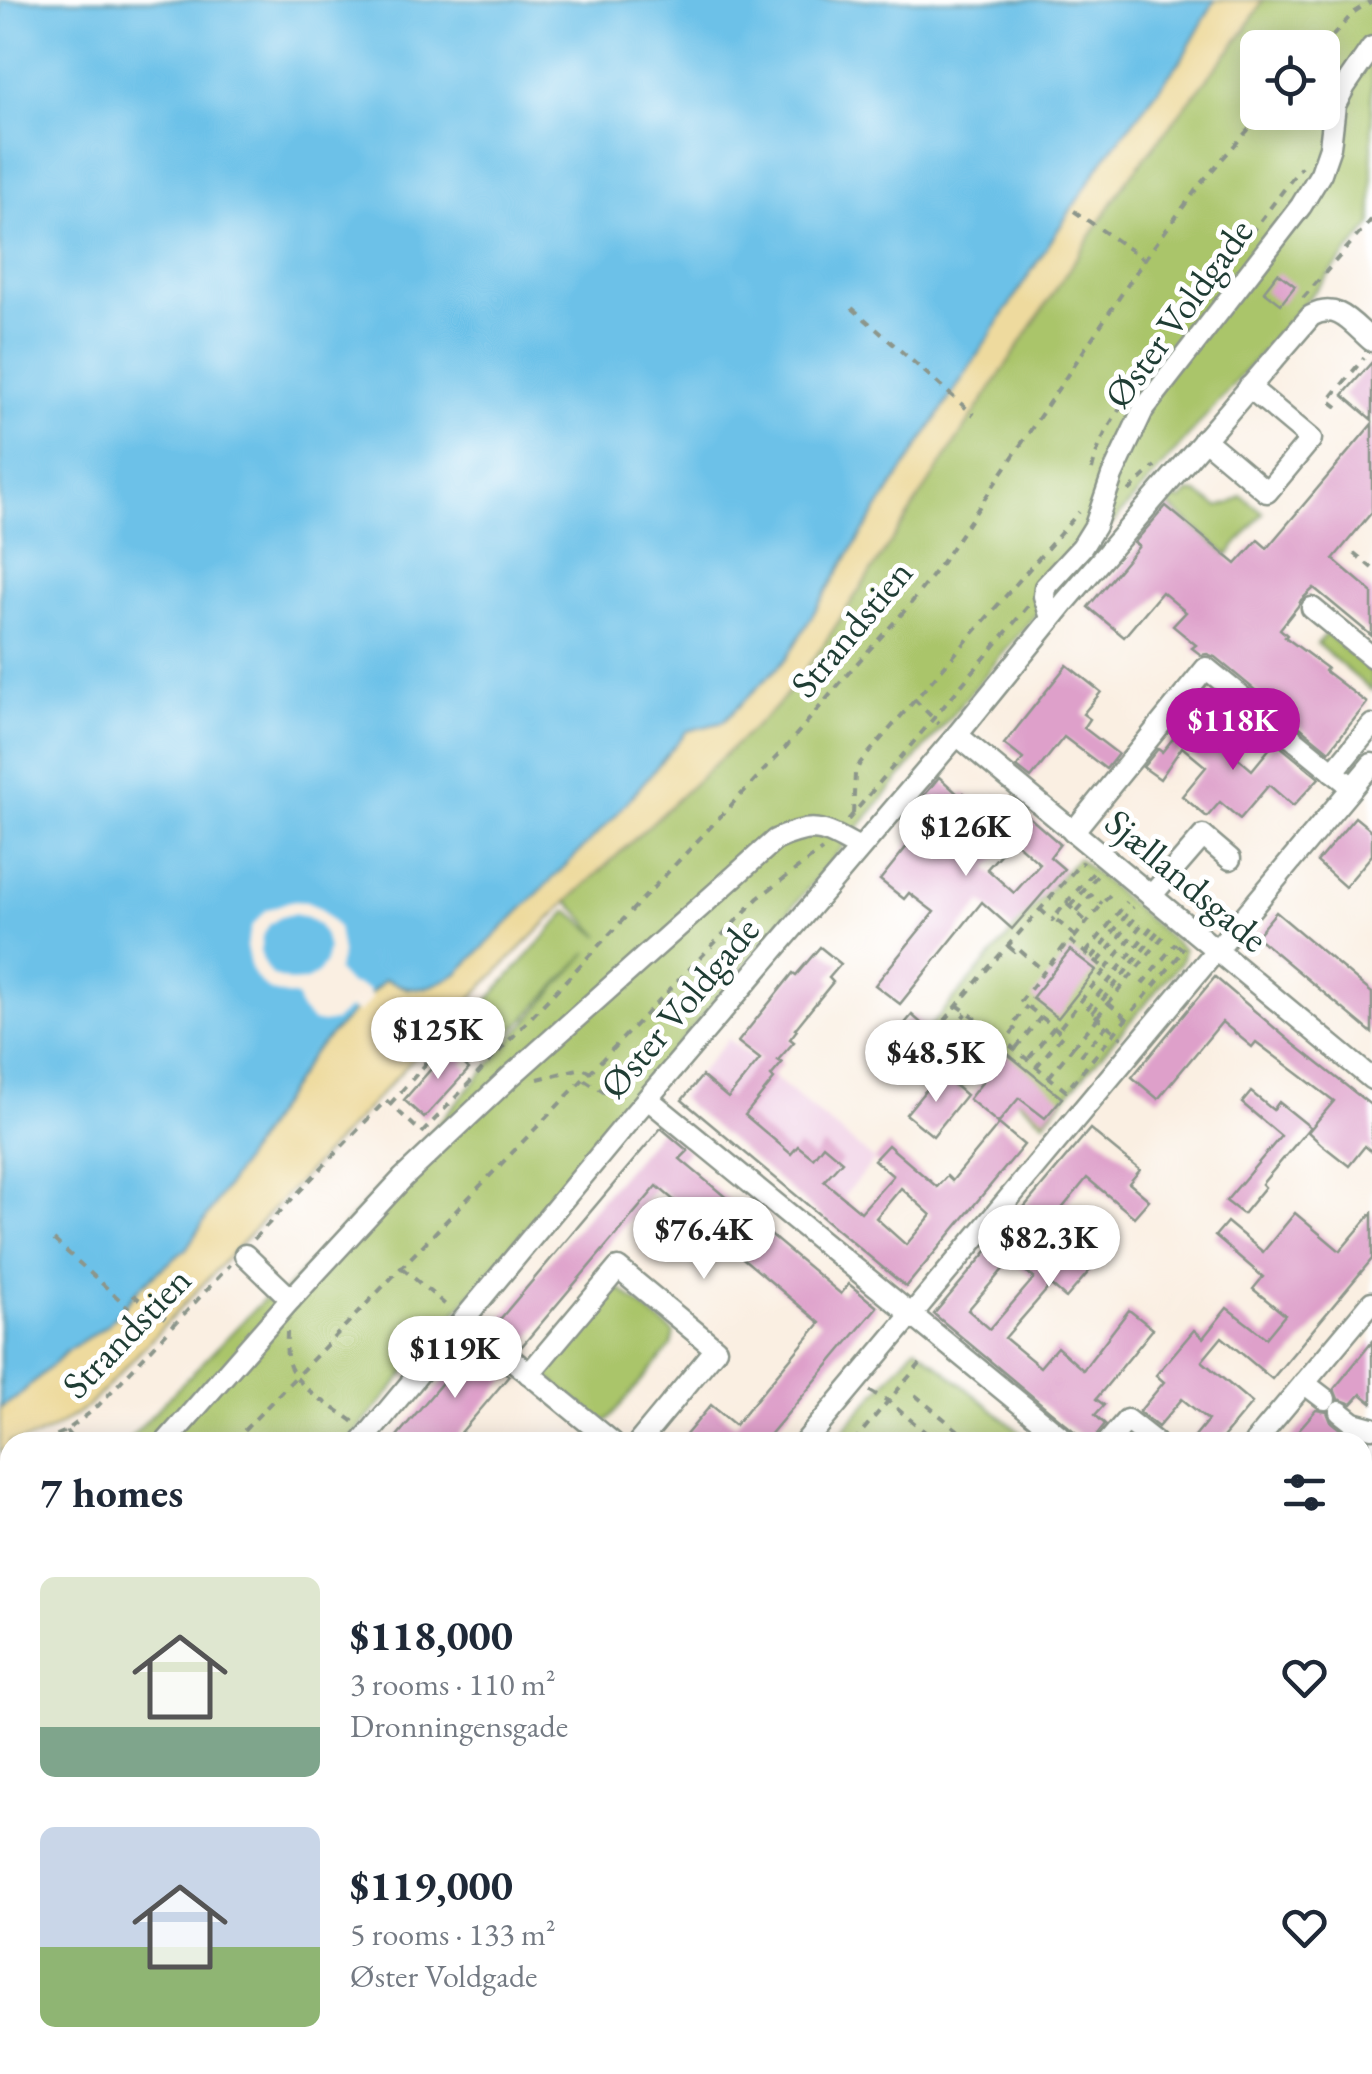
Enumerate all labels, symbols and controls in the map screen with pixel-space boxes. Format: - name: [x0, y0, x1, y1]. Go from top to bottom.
- map controls: [1240, 30, 1340, 130]
- button: locate: [1240, 30, 1340, 130]
- street label: Øster Voldgade: [1093, 208, 1263, 418]
- street label: Strandstien: [779, 549, 923, 707]
- pin: $118K: [1163, 688, 1303, 773]
- text: $118K: [1188, 699, 1278, 741]
- pin: $126K: [896, 794, 1036, 879]
- street label: Sjællandsgade: [1095, 798, 1279, 962]
- text: $126K: [921, 805, 1011, 847]
- street label: Øster Voldgade: [589, 906, 769, 1108]
- pin: $125K: [368, 997, 508, 1082]
- text: $125K: [393, 1008, 483, 1050]
- pin: $48.5K: [855, 1020, 1017, 1105]
- text: $48.5K: [887, 1031, 985, 1073]
- pin: $76.4K: [623, 1197, 785, 1282]
- pin: $82.3K: [968, 1205, 1130, 1290]
- text: $76.4K: [655, 1208, 753, 1250]
- text: $82.3K: [1000, 1216, 1098, 1258]
- street label: Strandstien: [51, 1256, 201, 1408]
- pin: $119K: [385, 1316, 525, 1401]
- text: $119K: [410, 1327, 500, 1369]
- text: 7 homes: [40, 1465, 183, 1520]
- icon: filters: [1277, 1465, 1332, 1520]
- text: $118,000: [350, 1608, 513, 1663]
- icon: home: [120, 1617, 240, 1737]
- icon: heart: [1277, 1650, 1332, 1705]
- text: 3 rooms · 110 m²: [350, 1663, 556, 1705]
- text: Dronningensgade: [350, 1705, 568, 1747]
- text: $119,000: [350, 1858, 513, 1913]
- icon: home: [120, 1867, 240, 1987]
- icon: heart: [1277, 1900, 1332, 1955]
- text: 5 rooms · 133 m²: [350, 1913, 556, 1955]
- text: Øster Voldgade: [350, 1955, 538, 1997]

